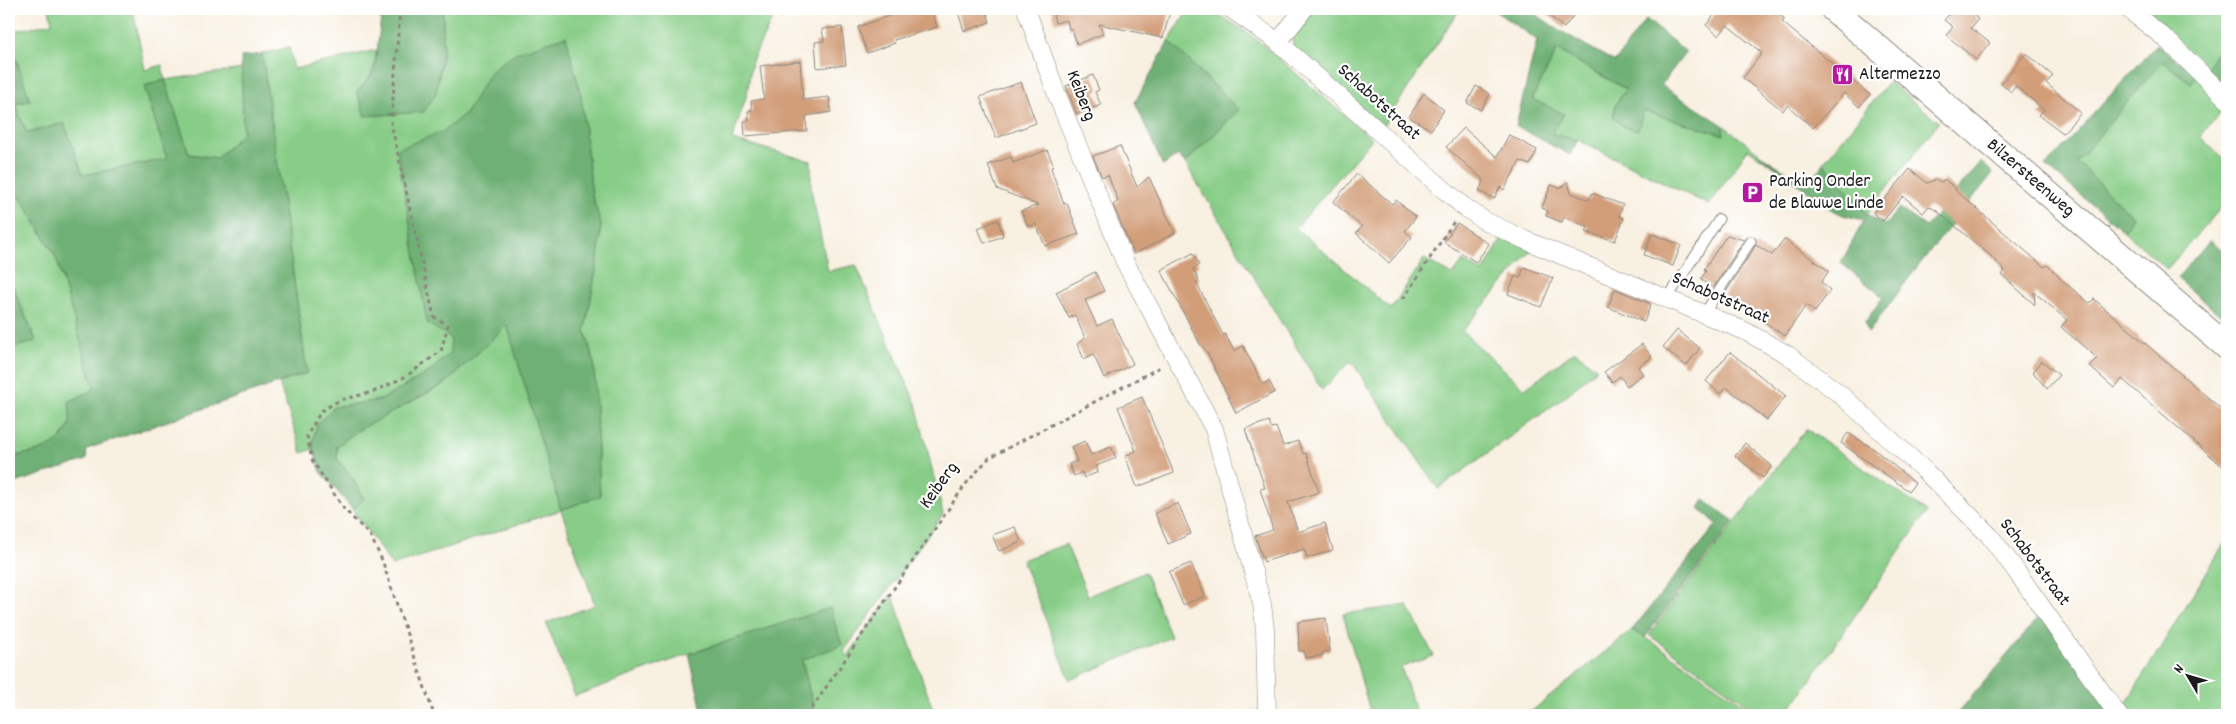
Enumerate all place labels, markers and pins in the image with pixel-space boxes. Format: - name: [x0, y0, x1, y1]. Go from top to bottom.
- place label: Altermezzo: [1859, 62, 1941, 89]
- restaurant icon: Altermezzo: [1831, 63, 1855, 87]
- place label: Parking Onder de Blauwe Linde: [1769, 169, 1884, 218]
- parking icon: Parking Onder de Blauwe Linde: [1741, 181, 1765, 205]

